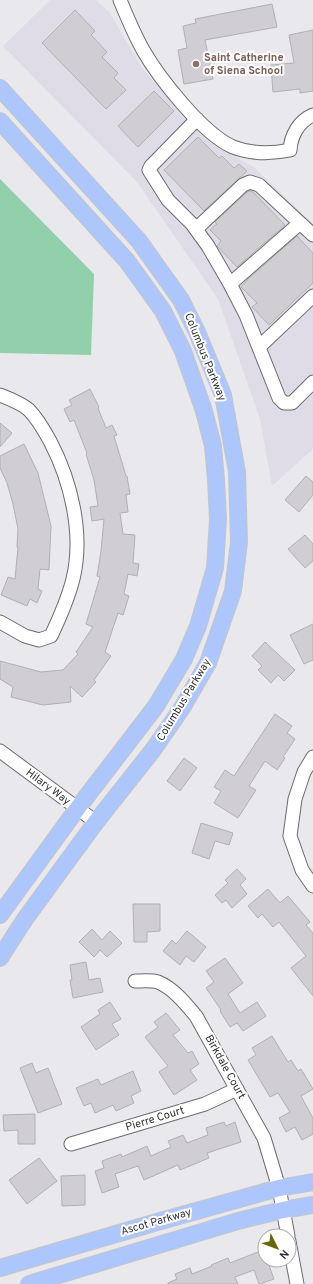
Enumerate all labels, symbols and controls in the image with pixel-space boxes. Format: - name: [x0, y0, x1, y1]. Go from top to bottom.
- place label: Saint Catherine of Siena School: [204, 51, 284, 78]
- marker: Saint Catherine of Siena School: [191, 59, 201, 69]
- street label: Columbus Parkway: [181, 311, 229, 403]
- street label: Columbus Parkway: [154, 656, 214, 744]
- street label: Hilary Way: [23, 766, 73, 808]
- street label: Birkdale Court: [202, 1032, 248, 1102]
- street label: Pierre Court: [124, 1103, 186, 1135]
- street label: Ascot Parkway: [119, 1205, 193, 1239]
- north arrow: [257, 1228, 297, 1268]
- text: N: [276, 1246, 292, 1262]

